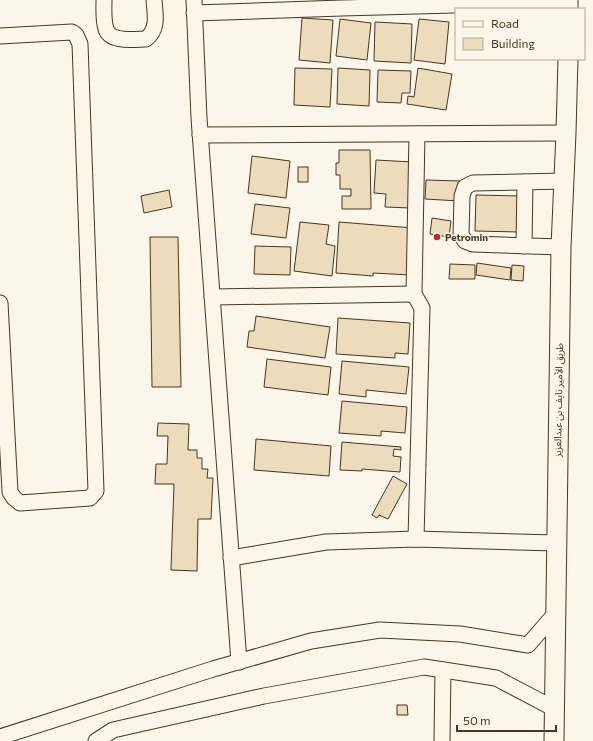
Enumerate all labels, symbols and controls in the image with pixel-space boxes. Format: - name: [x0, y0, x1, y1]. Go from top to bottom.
- legend: [455, 8, 585, 60]
- text: Road: [491, 16, 519, 30]
- text: Building: [491, 36, 535, 50]
- place label: Petromin: [445, 231, 488, 243]
- marker: Petromin: [432, 232, 442, 242]
- street label: طريق الأمير نايف بن عبدالعزيز: [551, 342, 566, 458]
- scale bar: [457, 707, 556, 733]
- text: 50 m: [463, 713, 491, 727]

